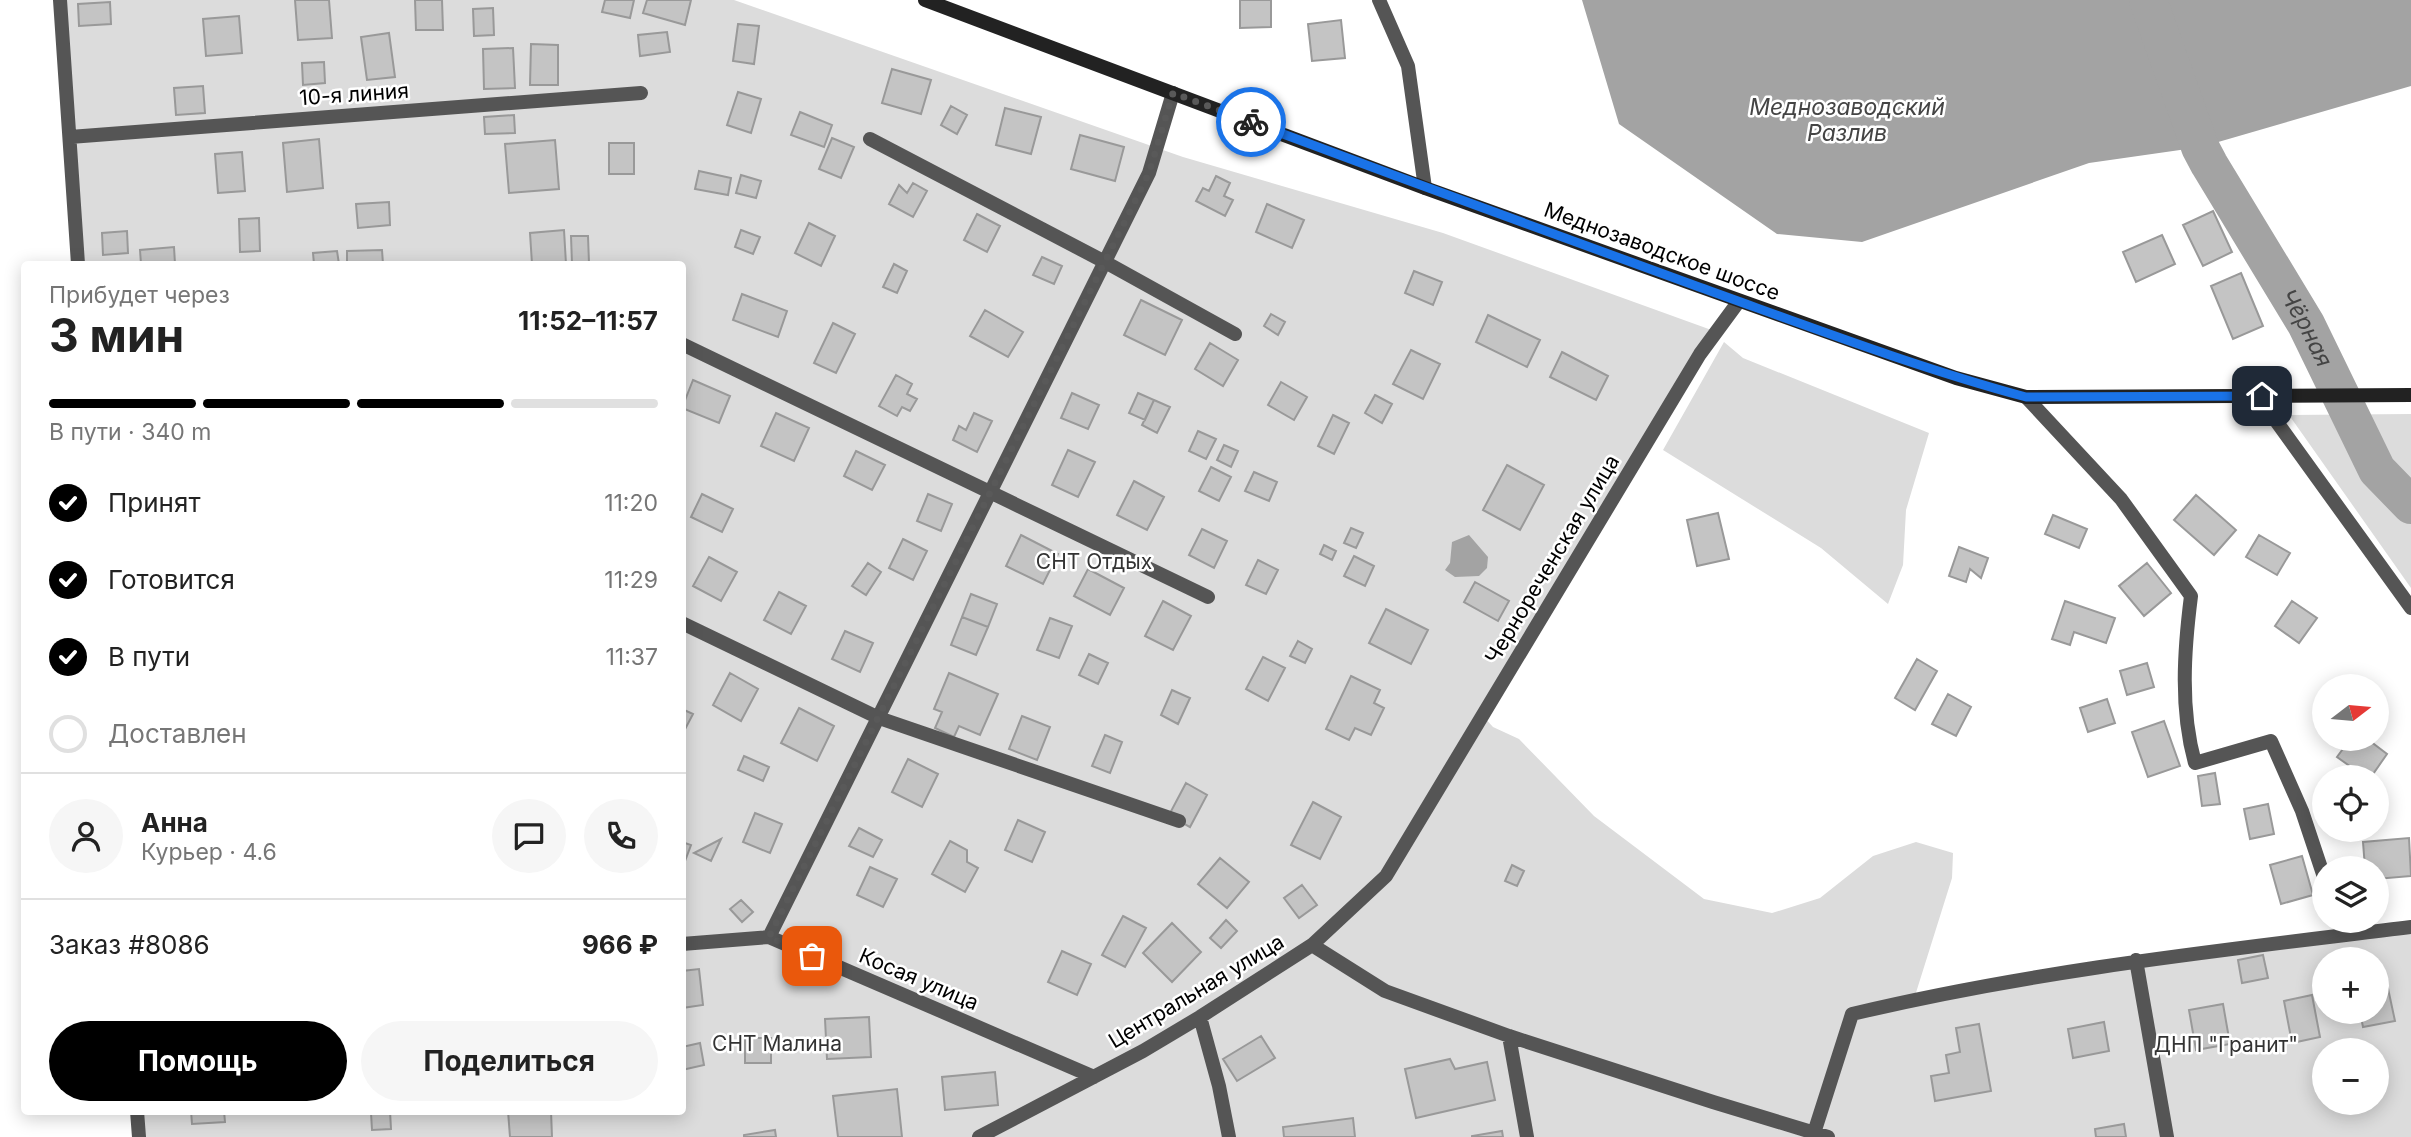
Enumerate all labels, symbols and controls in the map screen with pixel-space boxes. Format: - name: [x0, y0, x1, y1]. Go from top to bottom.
- street label: 10-я линия: [298, 78, 410, 110]
- courier: [1216, 87, 1286, 157]
- water label: Меднозаводский Разлив: [1749, 93, 1945, 147]
- icon: bike: [1232, 103, 1270, 141]
- street label: Меднозаводское шоссе: [1541, 197, 1783, 305]
- text: Прибудет через: [49, 281, 230, 309]
- water label: Чёрная: [2274, 284, 2339, 371]
- text: 11:52–11:57: [518, 305, 658, 336]
- text: 3 мин: [49, 307, 184, 363]
- pin: [2232, 366, 2292, 426]
- icon: home: [2243, 377, 2281, 415]
- text: В пути · 340 m: [49, 418, 211, 446]
- street label: Чернореченская улица: [1480, 450, 1624, 668]
- icon: check: [49, 484, 87, 522]
- text: Принят: [108, 487, 201, 518]
- text: 11:20: [604, 489, 658, 517]
- park label: СНТ Отдых: [1036, 549, 1152, 574]
- icon: check: [49, 561, 87, 599]
- text: Готовится: [108, 564, 235, 595]
- text: 11:29: [604, 566, 658, 594]
- icon: check: [49, 638, 87, 676]
- text: В пути: [108, 641, 190, 672]
- text: 11:37: [605, 643, 658, 671]
- north arrow: [2312, 674, 2389, 751]
- map controls: [2312, 674, 2389, 1115]
- text: Доставлен: [108, 718, 247, 749]
- button: locate: [2312, 765, 2389, 842]
- button: person: [49, 799, 123, 873]
- button: chat: [492, 799, 566, 873]
- button: phone: [584, 799, 658, 873]
- text: Анна: [141, 807, 208, 838]
- text: Курьер · 4.6: [141, 838, 277, 866]
- button: layers: [2312, 856, 2389, 933]
- pin: [782, 926, 842, 986]
- text: Заказ #8086: [49, 929, 210, 960]
- text: 966 ₽: [582, 929, 658, 960]
- street label: Центральная улица: [1104, 929, 1288, 1053]
- icon: bag: [793, 937, 831, 975]
- street label: Косая улица: [856, 943, 982, 1015]
- button: +: [2312, 947, 2389, 1024]
- button: Помощь: [49, 1021, 347, 1101]
- button: Поделиться: [361, 1021, 658, 1101]
- park label: СНТ Малина: [712, 1031, 842, 1056]
- park label: ДНП "Гранит": [2154, 1032, 2298, 1057]
- button: −: [2312, 1038, 2389, 1115]

